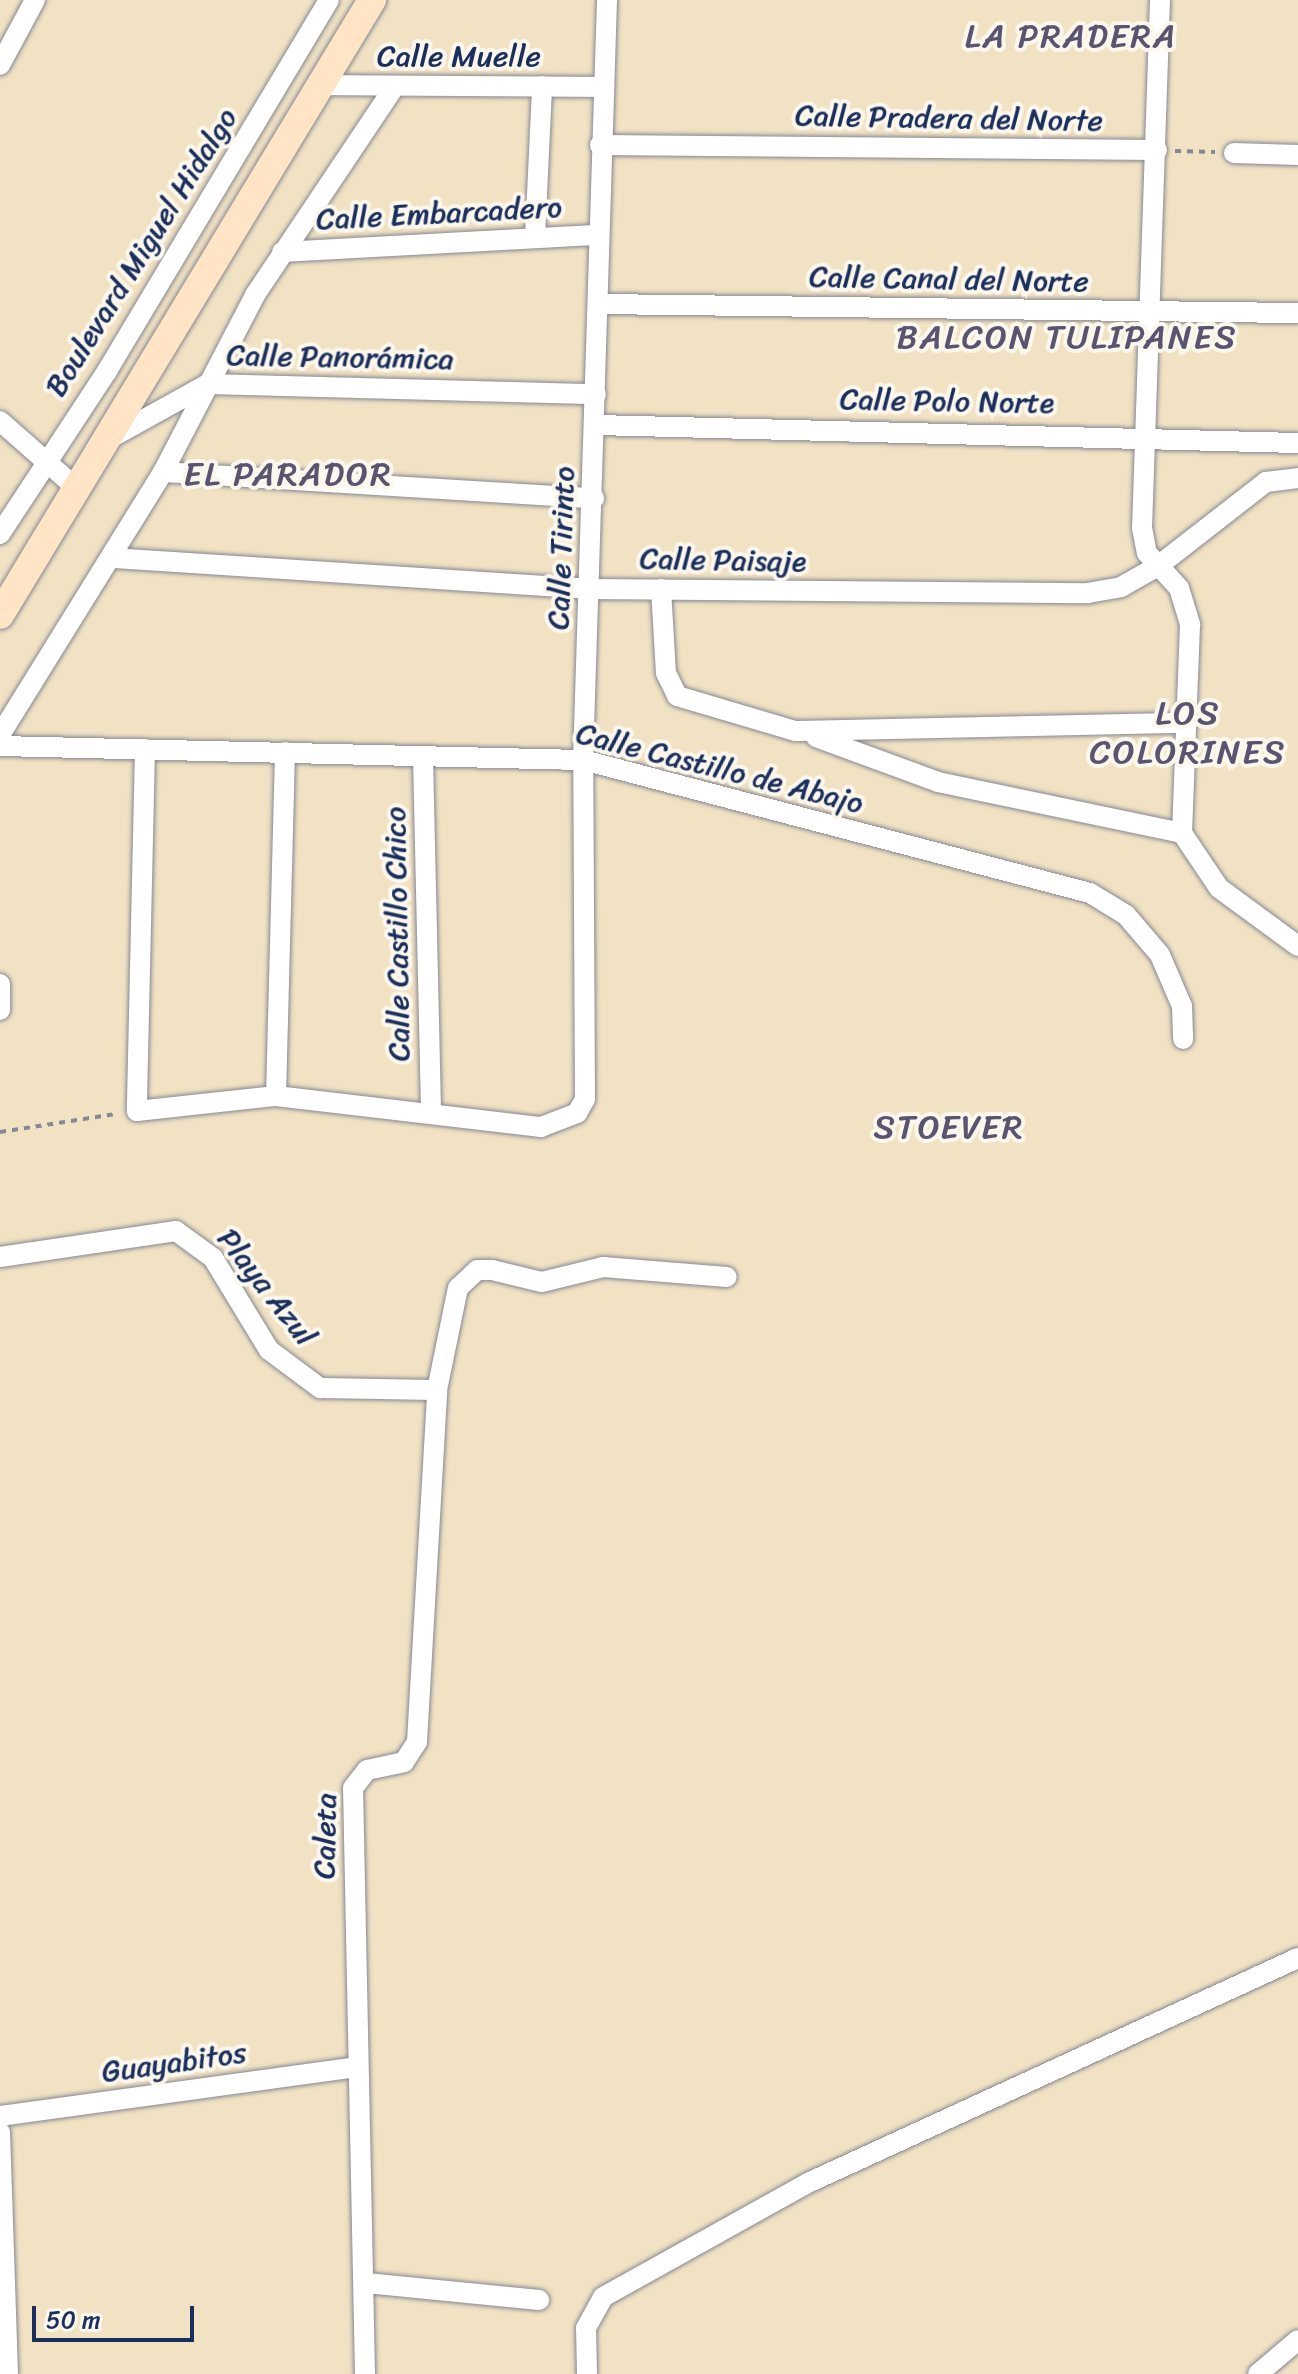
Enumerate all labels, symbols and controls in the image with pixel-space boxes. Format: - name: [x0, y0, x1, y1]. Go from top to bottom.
- district label: LA PRADERA: [965, 17, 1177, 57]
- street label: Calle Muelle: [378, 38, 540, 74]
- street label: Calle Pradera del Norte: [793, 97, 1105, 139]
- street label: Boulevard Miguel Hidalgo: [38, 102, 244, 402]
- street label: Calle Embarcadero: [316, 189, 562, 237]
- street label: Calle Canal del Norte: [809, 259, 1089, 299]
- district label: BALCON TULIPANES: [897, 318, 1237, 358]
- street label: Calle Panorámica: [226, 337, 454, 377]
- street label: Calle Polo Norte: [839, 381, 1055, 421]
- district label: EL PARADOR: [183, 455, 393, 495]
- street label: Calle Tirinto: [540, 466, 582, 630]
- street label: Calle Paisaje: [638, 541, 808, 579]
- district label: LOS COLORINES: [1091, 693, 1285, 772]
- street label: Calle Castillo de Abajo: [571, 714, 869, 822]
- street label: Calle Castillo Chico: [377, 806, 417, 1062]
- district label: STOEVER: [872, 1108, 1026, 1148]
- street label: Playa Azul: [210, 1221, 324, 1353]
- street label: Caleta: [306, 1793, 344, 1879]
- street label: Guayabitos: [99, 2034, 249, 2090]
- scale bar: [36, 2290, 198, 2340]
- text: 50 m: [46, 2299, 101, 2341]

